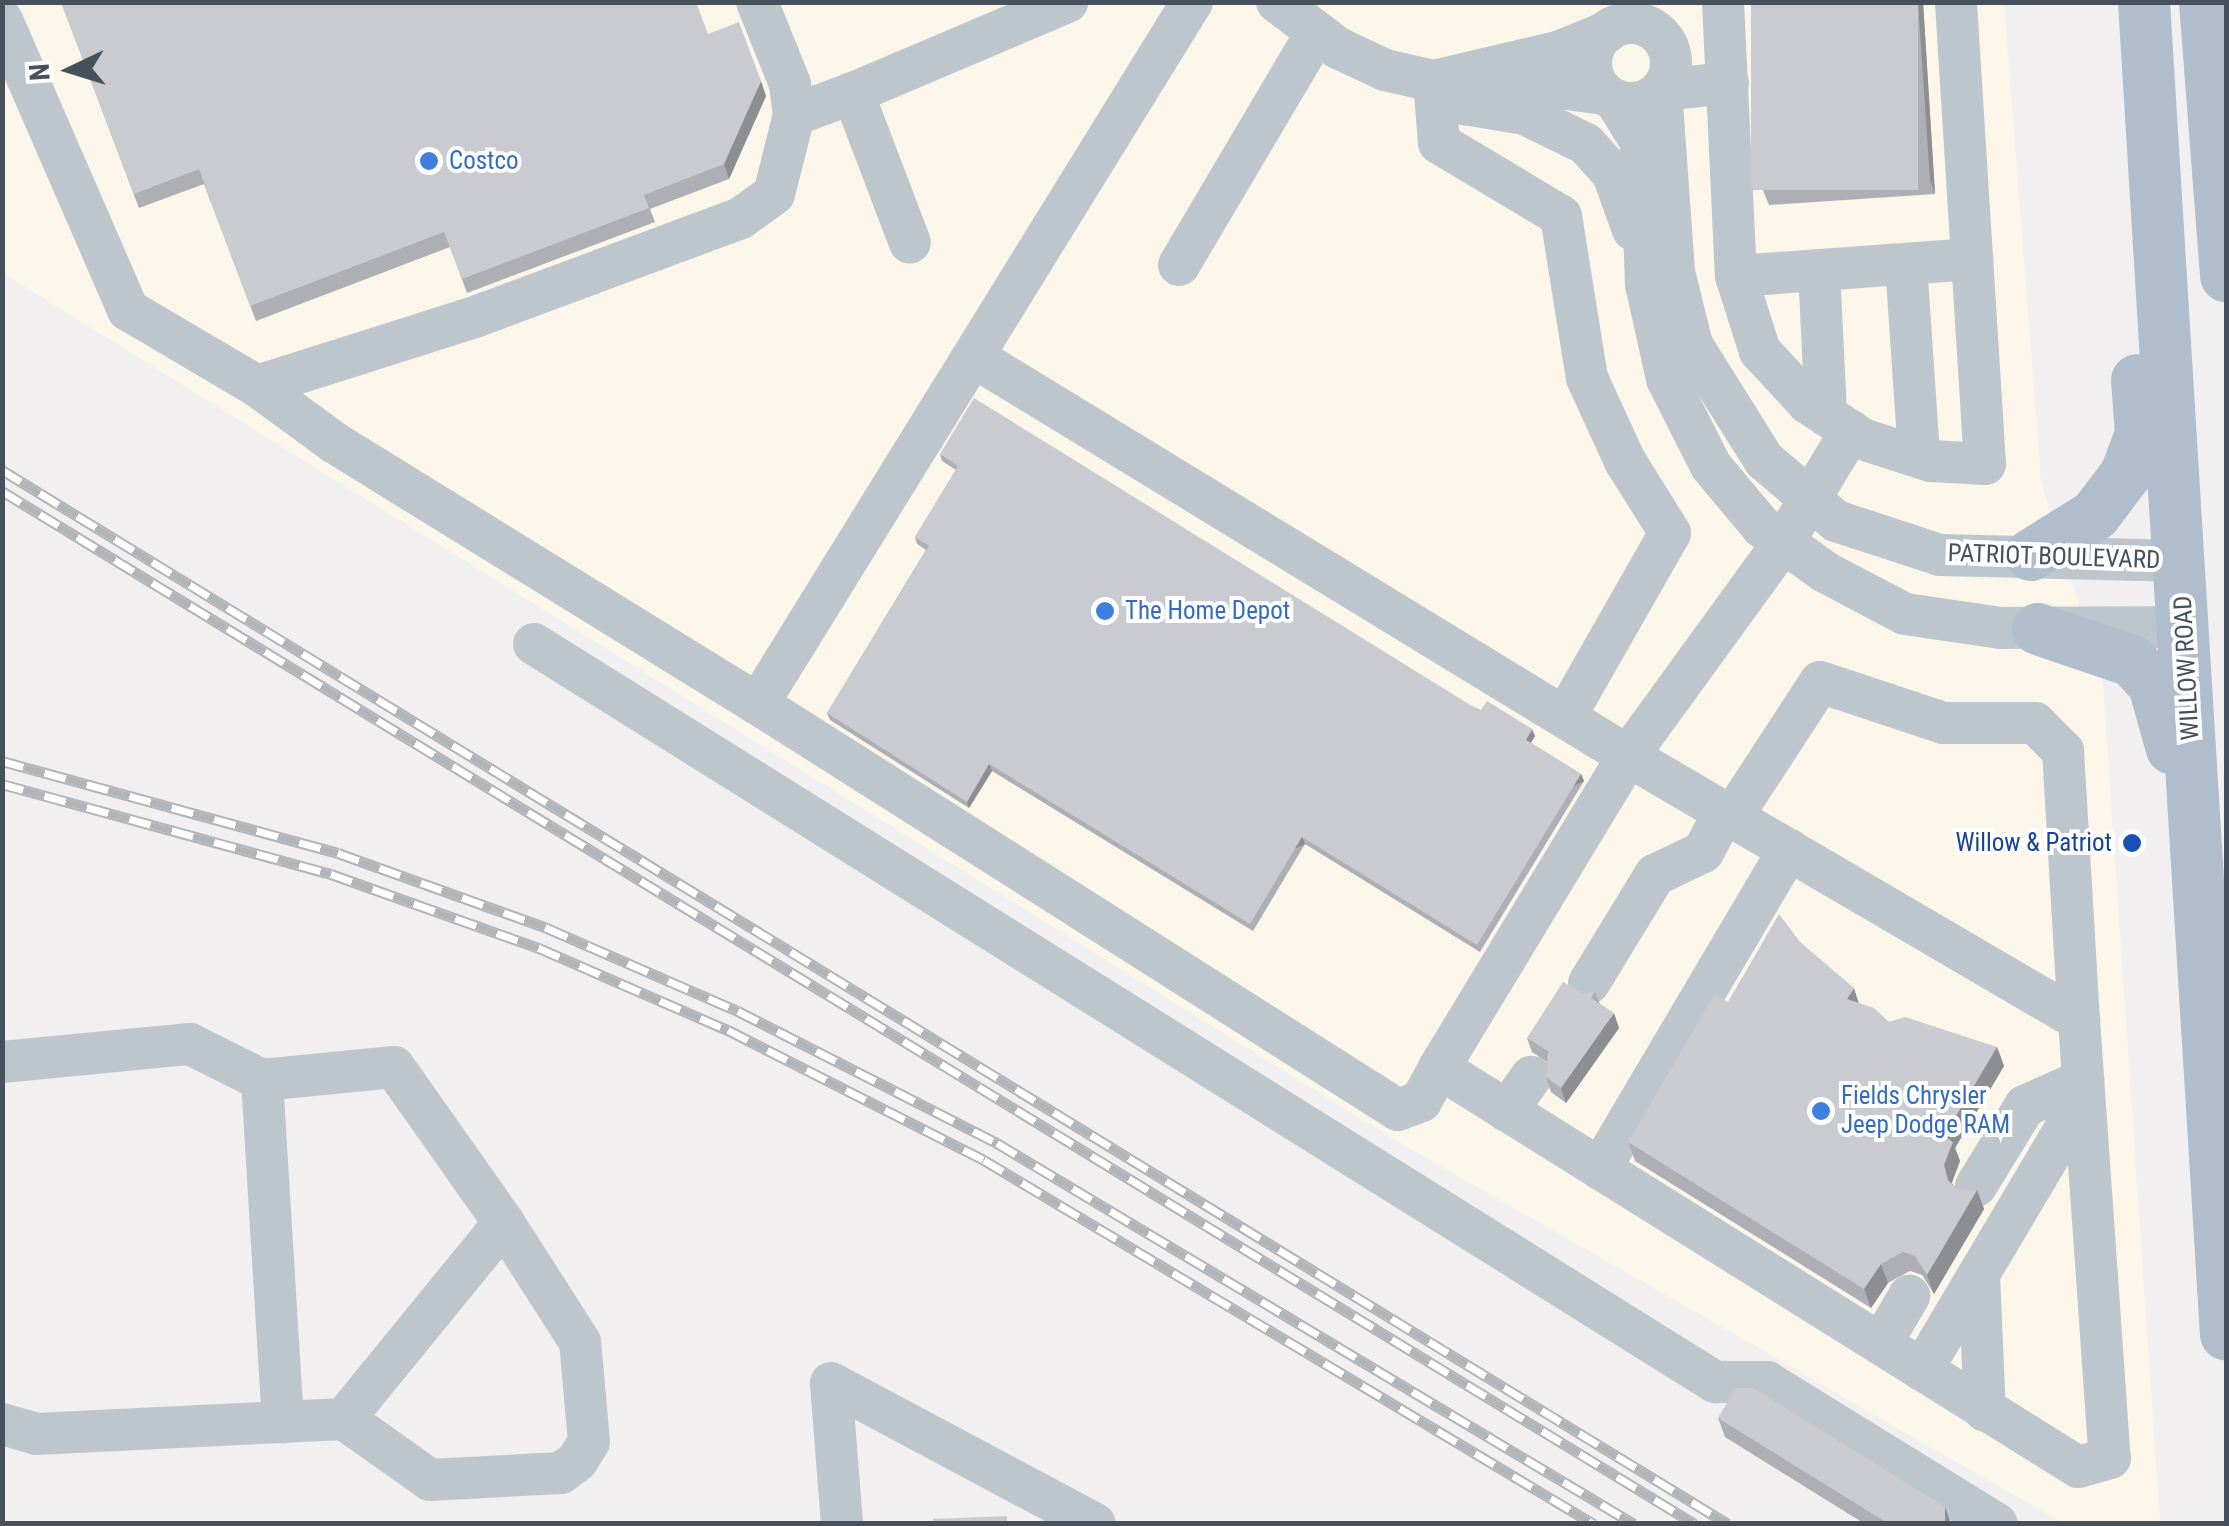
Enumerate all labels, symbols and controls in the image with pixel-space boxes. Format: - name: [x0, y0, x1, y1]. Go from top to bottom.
- north arrow: [20, 20, 120, 120]
- text: N: [23, 62, 57, 82]
- place label: Costco: [449, 146, 519, 176]
- marker: Costco: [418, 150, 440, 172]
- street label: PATRIOT BOULEVARD: [1947, 538, 2161, 576]
- street label: WILLOW ROAD: [2168, 595, 2206, 741]
- place label: The Home Depot: [1125, 596, 1290, 626]
- marker: The Home Depot: [1094, 600, 1116, 622]
- place label: Willow & Patriot: [1955, 828, 2112, 858]
- marker: Willow & Patriot: [2121, 832, 2143, 854]
- place label: Fields Chrysler Jeep Dodge RAM: [1841, 1082, 2010, 1141]
- marker: Fields Chrysler Jeep Dodge RAM: [1810, 1100, 1832, 1122]

